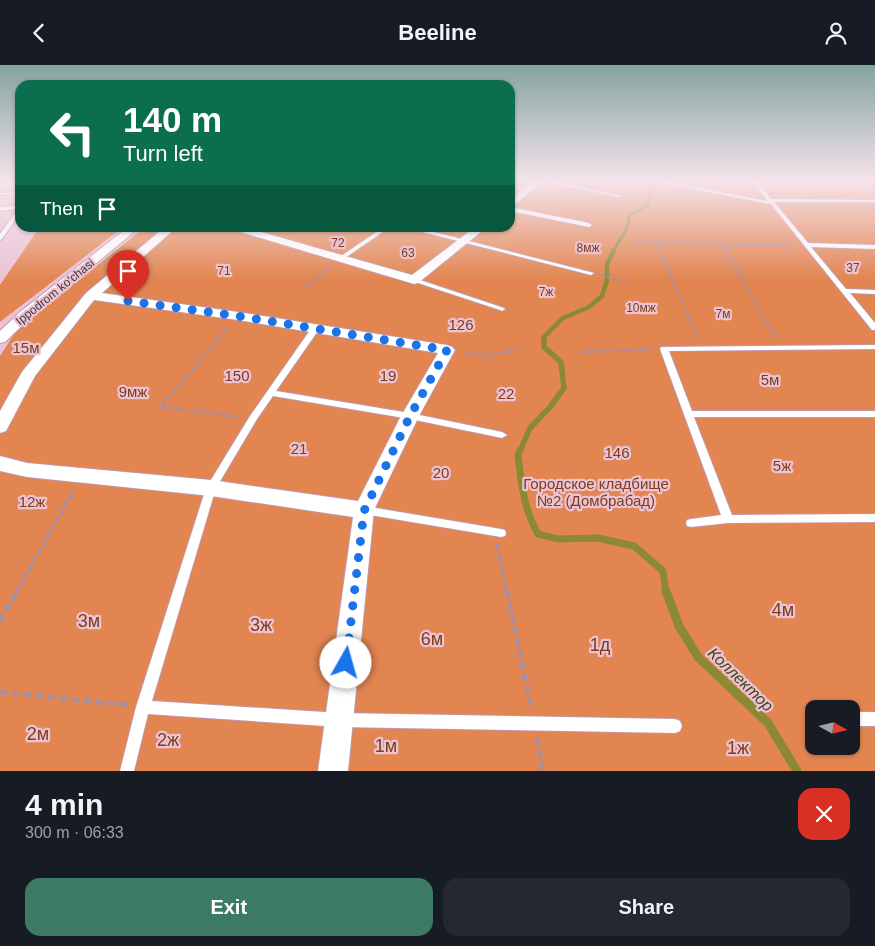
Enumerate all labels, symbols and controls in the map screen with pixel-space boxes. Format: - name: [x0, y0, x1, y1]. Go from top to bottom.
- icon: back: [25, 19, 53, 47]
- icon: person: [822, 19, 850, 47]
- text: Beeline: [398, 20, 477, 45]
- icon: left: [40, 100, 105, 165]
- text: 140 m: [123, 100, 222, 139]
- text: Turn left: [123, 141, 203, 166]
- icon: arrive: [93, 195, 121, 223]
- text: Then: [40, 198, 83, 219]
- park label: 72: [331, 236, 345, 250]
- park label: 8мж: [577, 241, 599, 255]
- park label: 63: [401, 246, 415, 260]
- pin: [107, 250, 149, 301]
- street label: Ippodrom ko'chasi: [13, 256, 97, 328]
- icon: arrive: [114, 257, 142, 285]
- park label: 37: [846, 261, 860, 275]
- park label: 71: [217, 264, 231, 278]
- park label: 7ж: [539, 285, 553, 299]
- park label: 10мж: [626, 301, 656, 315]
- park label: 7м: [716, 307, 730, 321]
- park label: 126: [448, 316, 474, 333]
- park label: 15м: [13, 339, 40, 356]
- park label: 150: [224, 367, 250, 384]
- park label: 19: [380, 367, 396, 384]
- park label: 5м: [761, 371, 779, 388]
- park label: 9мж: [119, 383, 147, 400]
- park label: 22: [498, 385, 514, 402]
- park label: 21: [291, 440, 307, 457]
- park label: 146: [604, 444, 630, 461]
- park label: 5ж: [773, 457, 791, 474]
- park label: 20: [433, 464, 449, 481]
- park label: Городское кладбище №2 (Домбрабад): [523, 475, 669, 509]
- park label: 12ж: [19, 493, 45, 510]
- park label: 4м: [772, 600, 794, 620]
- park label: 3м: [78, 611, 100, 631]
- park label: 3ж: [250, 615, 272, 635]
- park label: 6м: [421, 629, 443, 649]
- park label: 1д: [590, 635, 611, 655]
- position arrow: [319, 636, 371, 688]
- water label: Коллектор: [705, 644, 777, 715]
- north arrow: [805, 700, 860, 755]
- map controls: [805, 700, 860, 755]
- park label: 2м: [27, 724, 49, 744]
- park label: 2ж: [157, 730, 179, 750]
- park label: 1м: [375, 736, 397, 756]
- park label: 1ж: [727, 738, 749, 758]
- text: 4 min: [25, 788, 103, 821]
- button: close: [798, 788, 850, 840]
- text: 300 m · 06:33: [25, 824, 124, 841]
- button: Exit: [25, 878, 433, 936]
- button: Share: [443, 878, 850, 936]

